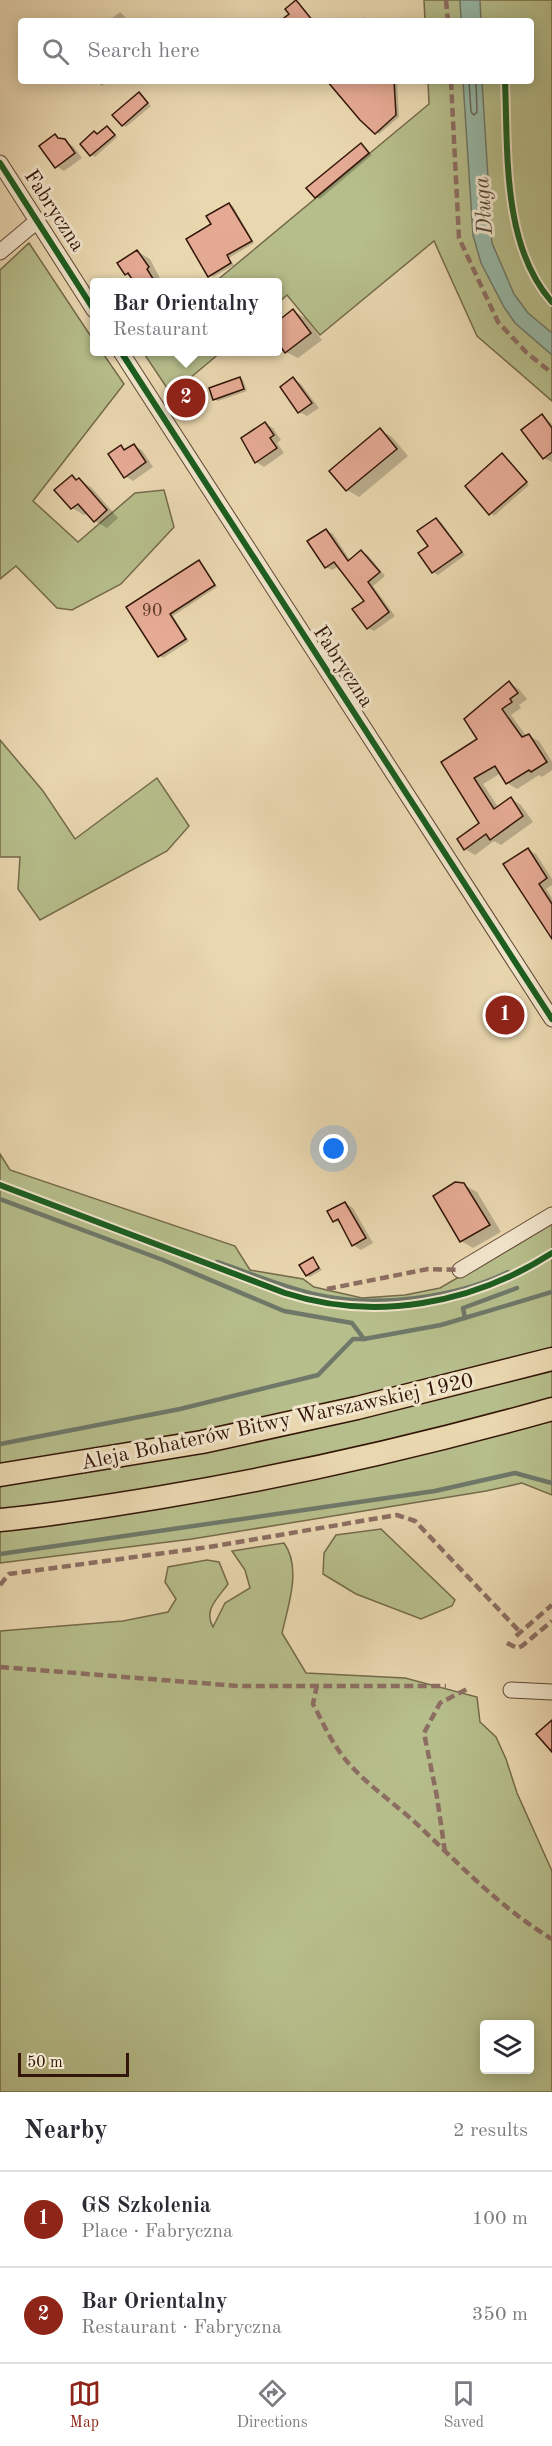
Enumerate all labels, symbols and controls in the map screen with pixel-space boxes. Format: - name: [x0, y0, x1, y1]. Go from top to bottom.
- search box: [18, 18, 534, 84]
- icon: search: [39, 35, 72, 68]
- text: Search here: [87, 40, 200, 62]
- street label: Fabryczna: [20, 166, 88, 255]
- water label: Długa: [471, 176, 497, 236]
- popup: [90, 278, 282, 356]
- text: Bar Orientalny: [113, 293, 259, 315]
- text: Restaurant: [113, 320, 208, 340]
- pin: 2: [166, 376, 206, 420]
- house number: 90: [142, 602, 162, 620]
- street label: Fabryczna: [309, 622, 377, 711]
- pin: 1: [486, 992, 524, 1038]
- your location: [319, 1134, 348, 1163]
- street label: Aleja Bohaterów Bitwy Warszawskiej 1920: [79, 1371, 475, 1474]
- map controls: [480, 2020, 534, 2074]
- button: layers: [480, 2020, 534, 2074]
- scale bar: [18, 2050, 129, 2078]
- text: 50 m: [27, 2055, 63, 2071]
- text: Nearby: [24, 2118, 108, 2144]
- text: 2 results: [453, 2121, 528, 2141]
- text: GS Szkolenia: [81, 2195, 211, 2217]
- text: 1: [38, 2209, 49, 2229]
- text: 100 m: [472, 2209, 528, 2229]
- text: Place · Fabryczna: [81, 2222, 233, 2242]
- text: Bar Orientalny: [81, 2291, 228, 2313]
- text: 2: [38, 2305, 49, 2325]
- text: 350 m: [472, 2305, 528, 2325]
- text: Restaurant · Fabryczna: [81, 2318, 282, 2338]
- tab: Map: [68, 2377, 101, 2433]
- tab: Directions: [237, 2377, 308, 2433]
- tab: Saved: [443, 2377, 484, 2433]

